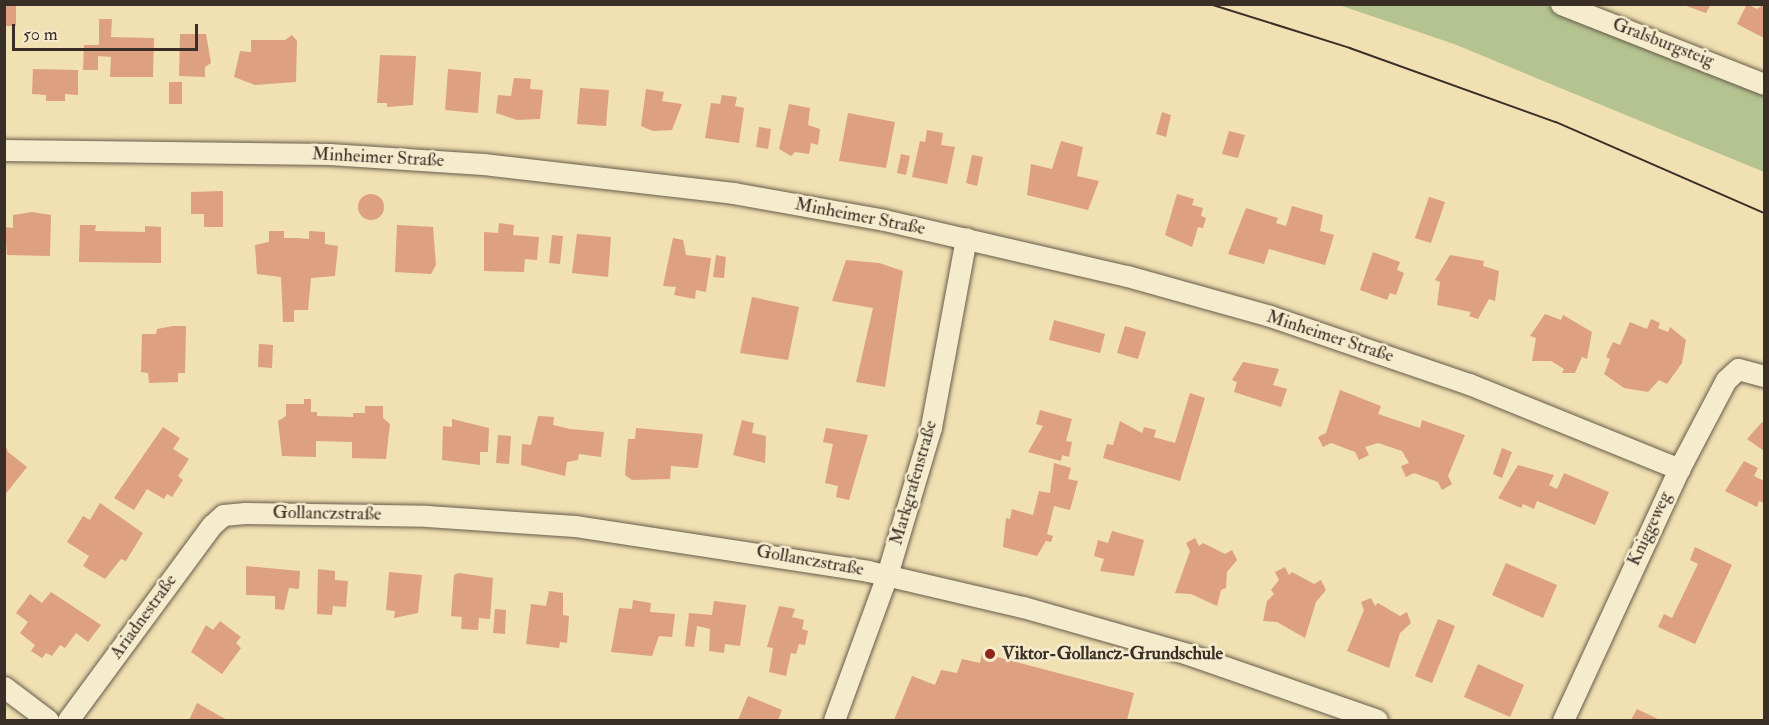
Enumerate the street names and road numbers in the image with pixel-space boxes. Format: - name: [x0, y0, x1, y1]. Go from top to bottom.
- street label: Gralsburgsteig: [1609, 14, 1717, 72]
- street label: Minheimer Straße: [311, 144, 445, 172]
- street label: Minheimer Straße: [793, 194, 927, 240]
- street label: Minheimer Straße: [1264, 306, 1396, 368]
- street label: Markgrafenstraße: [886, 418, 942, 548]
- street label: Kniggeweg: [1623, 489, 1677, 569]
- street label: Gollanczstraße: [272, 502, 382, 526]
- street label: Gollanczstraße: [755, 541, 865, 581]
- street label: Ariadnestraße: [106, 570, 182, 664]

